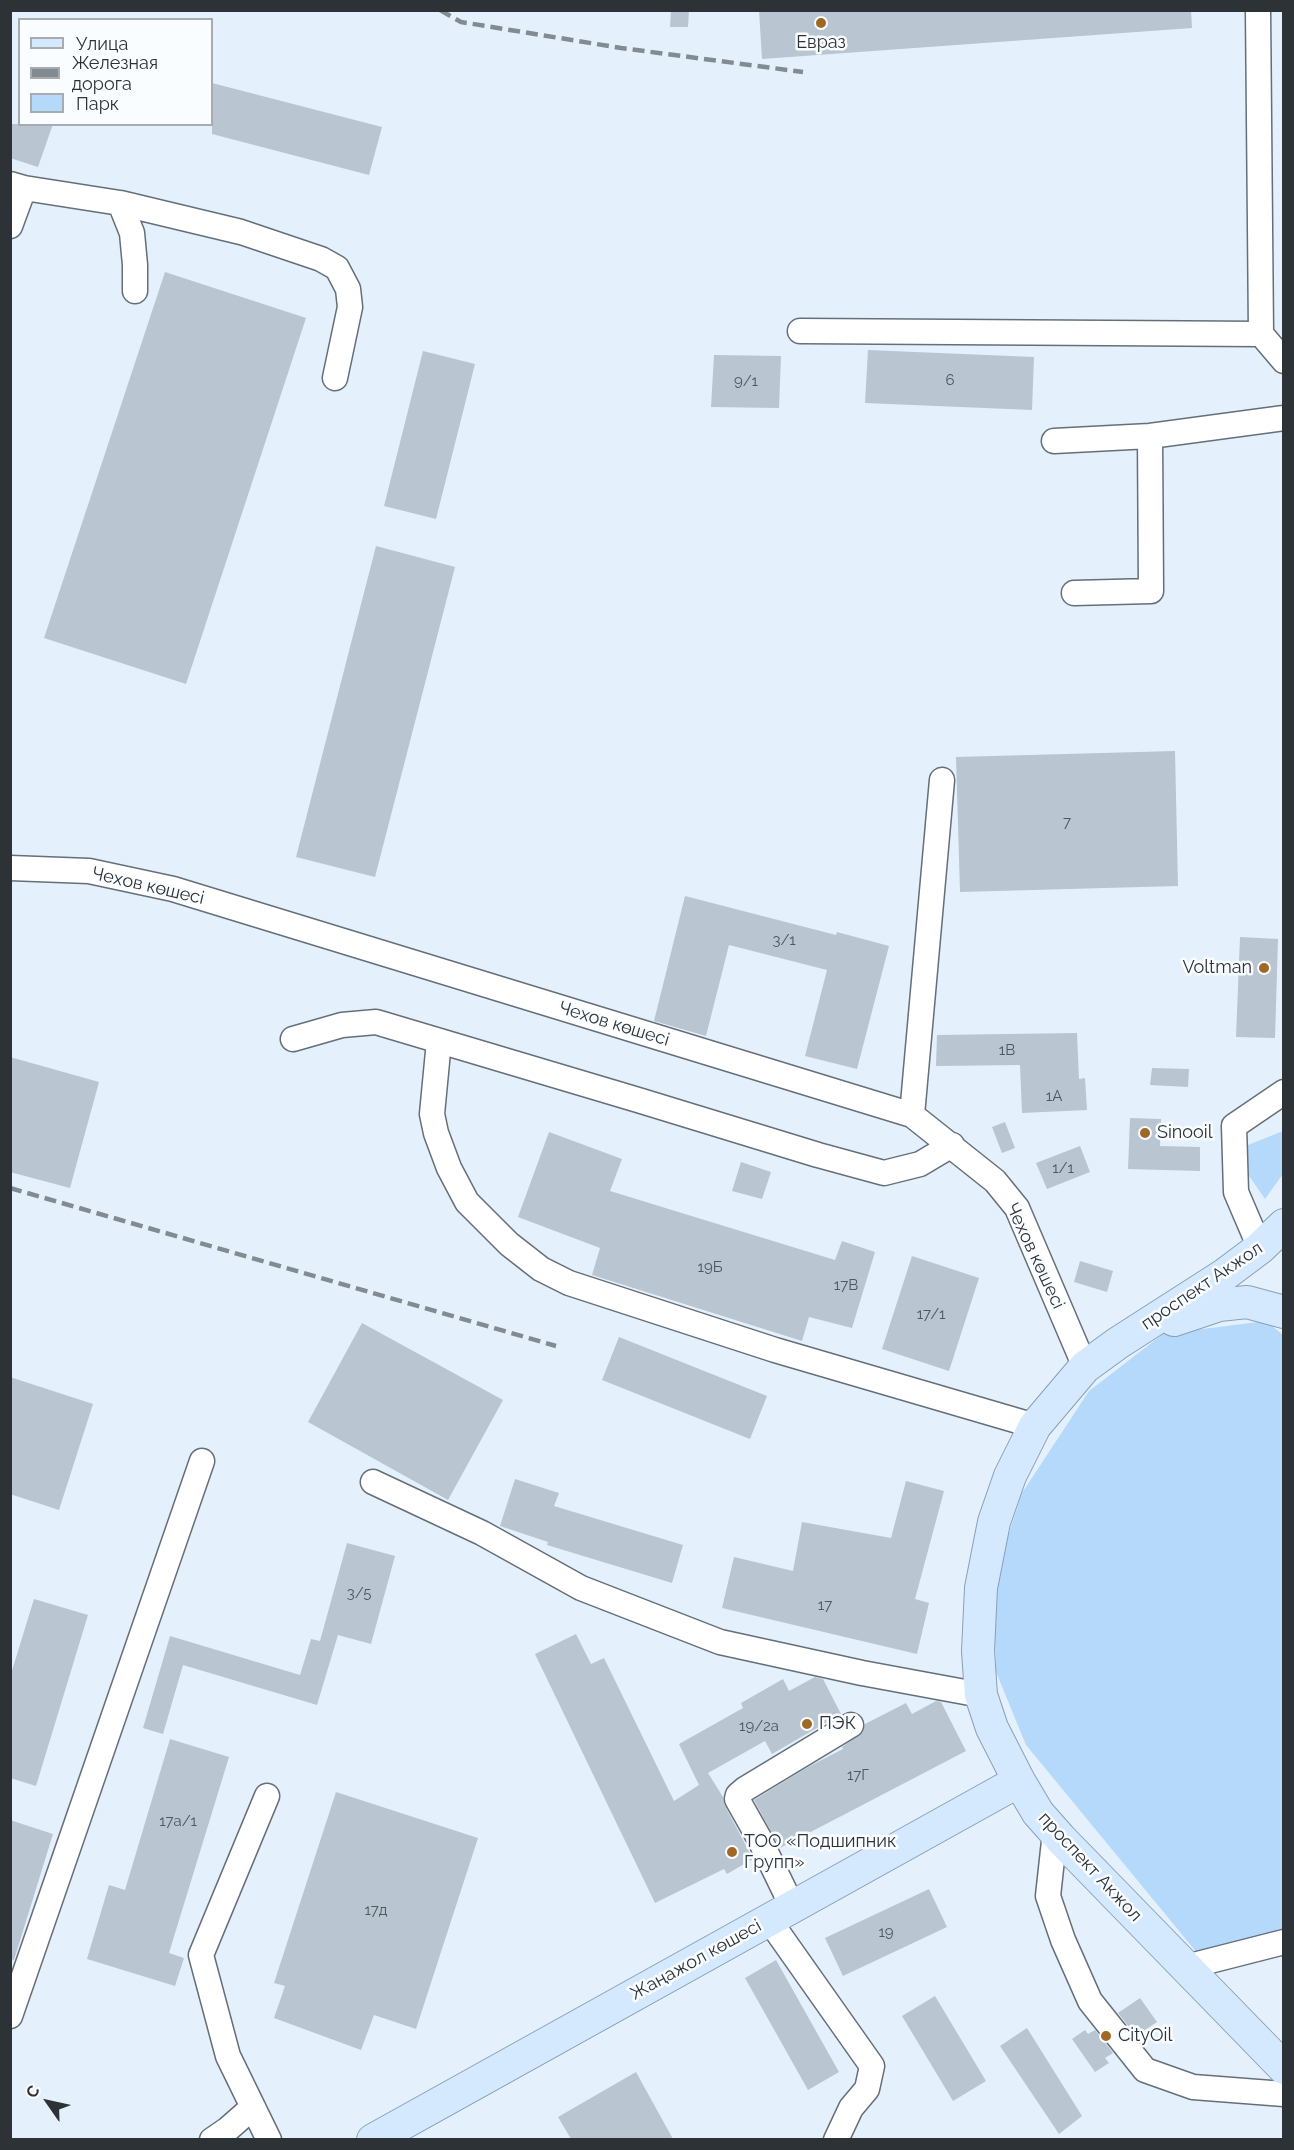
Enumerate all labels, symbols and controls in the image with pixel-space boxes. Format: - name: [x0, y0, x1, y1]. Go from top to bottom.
- marker: Евраз: [814, 16, 828, 30]
- legend: [18, 18, 213, 126]
- place label: Евраз: [796, 32, 846, 54]
- text: Улица: [76, 33, 128, 54]
- text: Железная дорога: [72, 52, 158, 94]
- text: Парк: [76, 93, 119, 114]
- house number: 6: [945, 371, 955, 389]
- house number: 9/1: [734, 372, 758, 390]
- house number: 7: [1063, 813, 1071, 831]
- street label: Чехов көшесі: [90, 863, 206, 909]
- house number: 3/1: [772, 931, 796, 949]
- place label: Voltman: [1182, 957, 1252, 979]
- marker: Voltman: [1257, 961, 1271, 975]
- street label: Чехов көшесі: [556, 997, 672, 1051]
- house number: 1В: [999, 1041, 1015, 1059]
- house number: 1А: [1046, 1087, 1062, 1105]
- place label: Sinooil: [1157, 1122, 1213, 1144]
- marker: Sinooil: [1138, 1126, 1152, 1140]
- house number: 1/1: [1052, 1159, 1074, 1177]
- street label: Чехов көшесі: [1001, 1200, 1069, 1312]
- street label: проспект Акжол: [1137, 1237, 1267, 1335]
- house number: 19Б: [698, 1258, 722, 1276]
- house number: 17В: [834, 1276, 858, 1294]
- house number: 17/1: [917, 1305, 945, 1323]
- house number: 3/5: [347, 1584, 371, 1602]
- house number: 17: [818, 1596, 832, 1614]
- place label: ПЭК: [819, 1713, 856, 1735]
- house number: 19/2а: [739, 1717, 779, 1735]
- marker: ПЭК: [800, 1717, 814, 1731]
- house number: 17Г: [847, 1766, 869, 1784]
- street label: проспект Акжол: [1034, 1808, 1146, 1926]
- house number: 17а/1: [159, 1812, 197, 1830]
- place label: ТОО «Подшипник Групп»: [744, 1831, 896, 1874]
- marker: ТОО «Подшипник Групп»: [725, 1845, 739, 1859]
- house number: 17д: [364, 1901, 388, 1919]
- street label: Жаңажол көшесі: [627, 1915, 765, 2005]
- house number: 19: [878, 1923, 894, 1941]
- place label: CityOil: [1118, 2025, 1172, 2047]
- marker: CityOil: [1099, 2029, 1113, 2043]
- north arrow: [18, 2072, 78, 2132]
- text: С: [22, 2082, 44, 2102]

